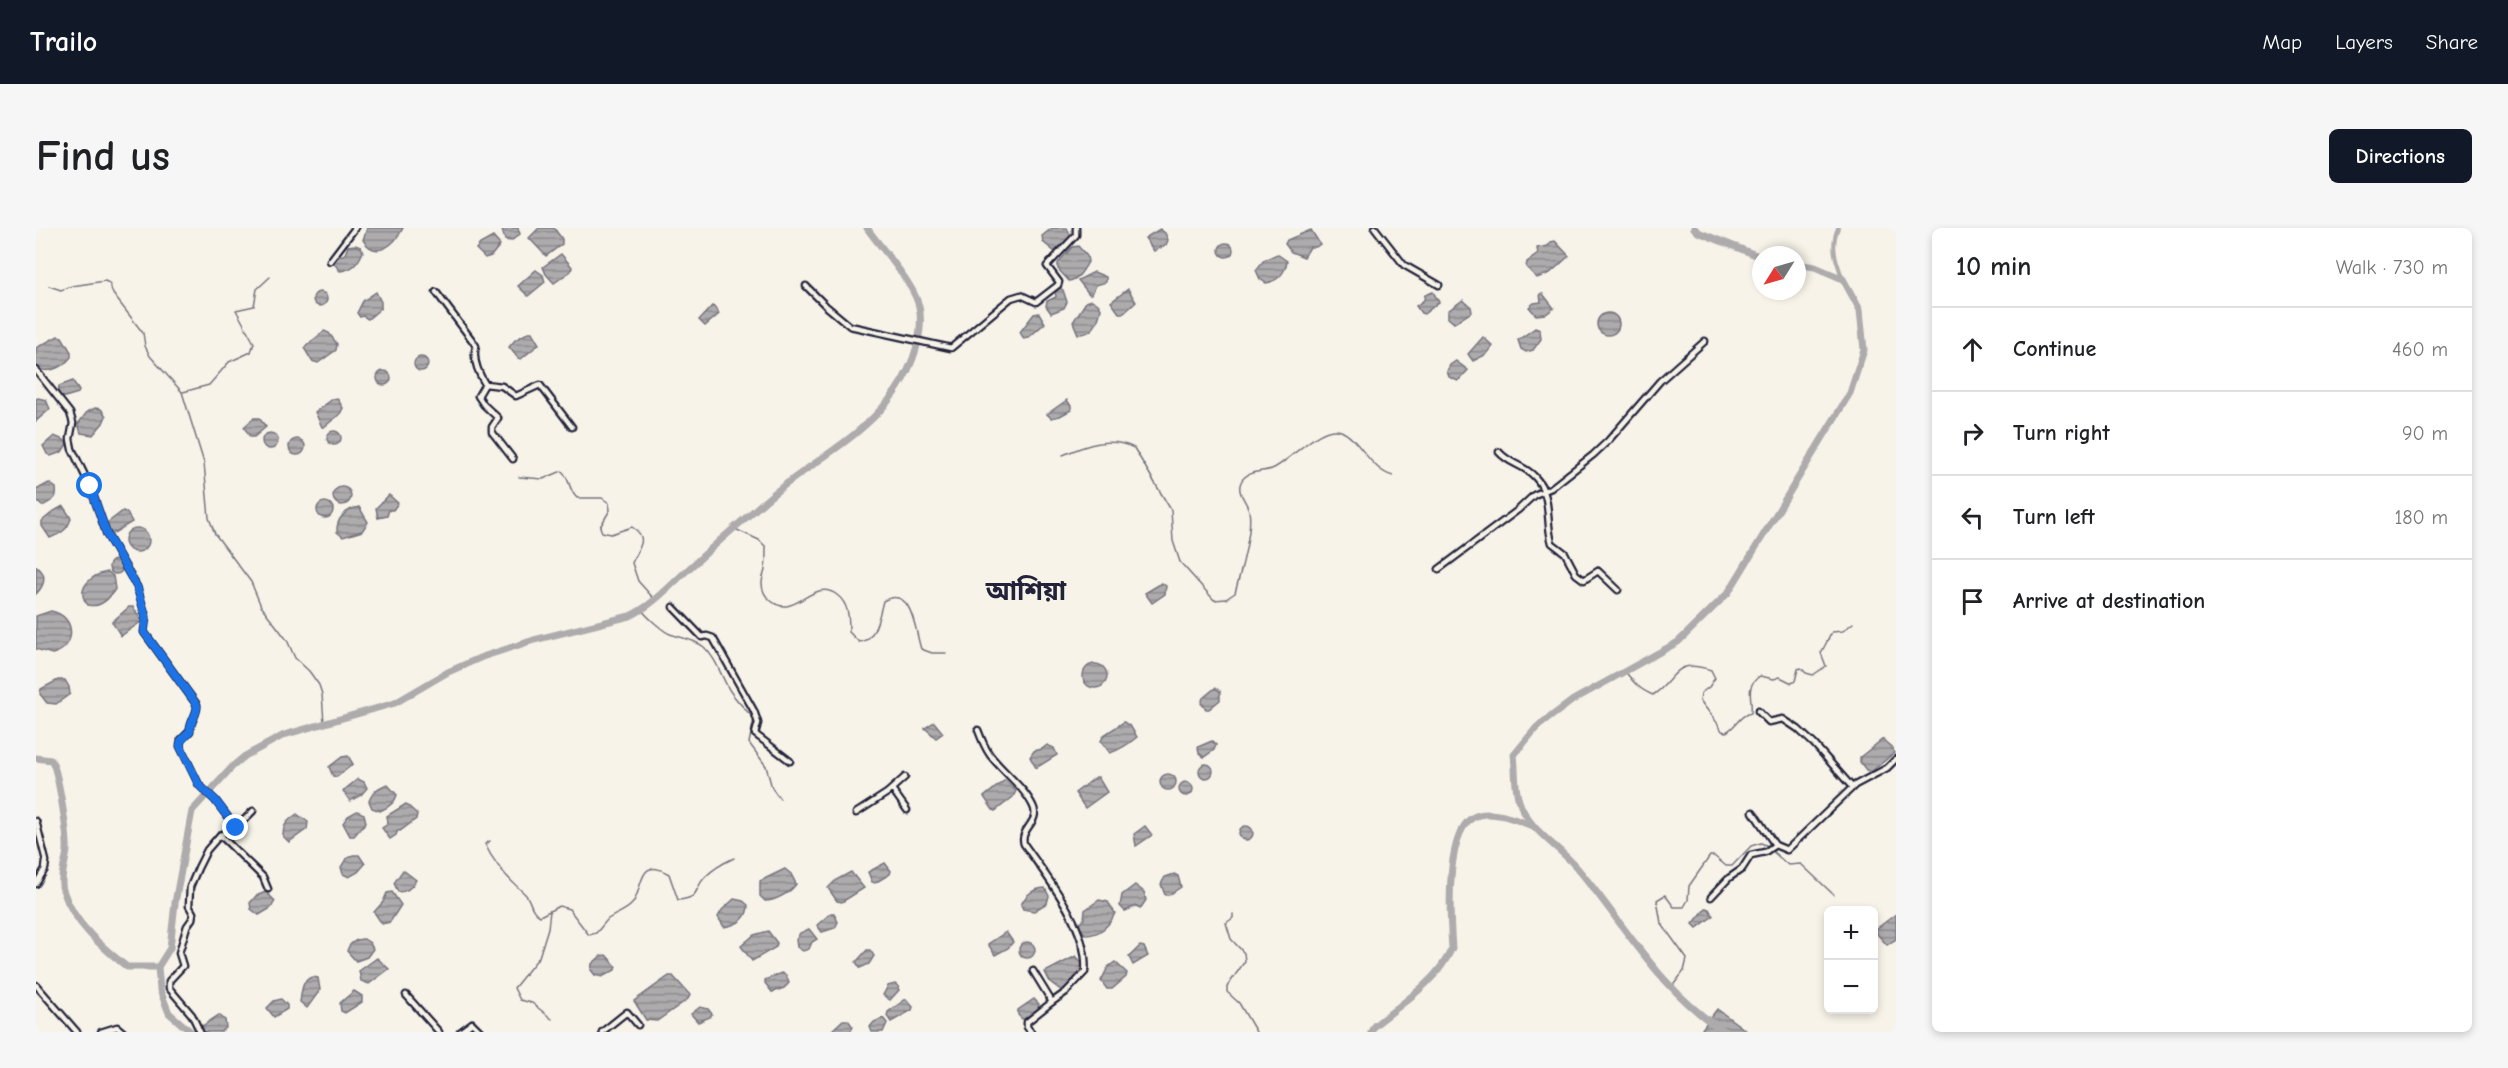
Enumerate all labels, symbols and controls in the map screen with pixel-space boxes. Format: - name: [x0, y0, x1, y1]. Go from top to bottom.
- text: Trailo: [30, 26, 97, 58]
- text: Map: [2263, 30, 2302, 54]
- text: Layers: [2335, 30, 2393, 54]
- text: Share: [2426, 30, 2478, 54]
- button: Directions: [2329, 129, 2472, 183]
- text: Find us: [36, 132, 170, 181]
- north arrow: [1752, 246, 1806, 300]
- text: 10 min: [1956, 252, 2031, 282]
- text: Walk · 730 m: [2336, 256, 2448, 279]
- icon: ahead: [1956, 333, 1989, 366]
- text: Continue: [2013, 336, 2096, 362]
- text: 460 m: [2392, 338, 2448, 361]
- icon: right: [1956, 417, 1989, 450]
- text: Turn right: [2013, 420, 2110, 446]
- text: 90 m: [2402, 422, 2448, 445]
- route start: [76, 472, 102, 498]
- icon: left: [1956, 501, 1989, 534]
- text: Turn left: [2013, 504, 2095, 530]
- text: 180 m: [2394, 506, 2448, 529]
- district label: আশিয়া: [985, 575, 1067, 607]
- icon: arrive: [1956, 585, 1989, 618]
- text: Arrive at destination: [2013, 588, 2205, 614]
- route end: [222, 814, 248, 840]
- map controls: [1824, 906, 1878, 1014]
- button: +: [1824, 906, 1878, 960]
- button: −: [1824, 960, 1878, 1014]

